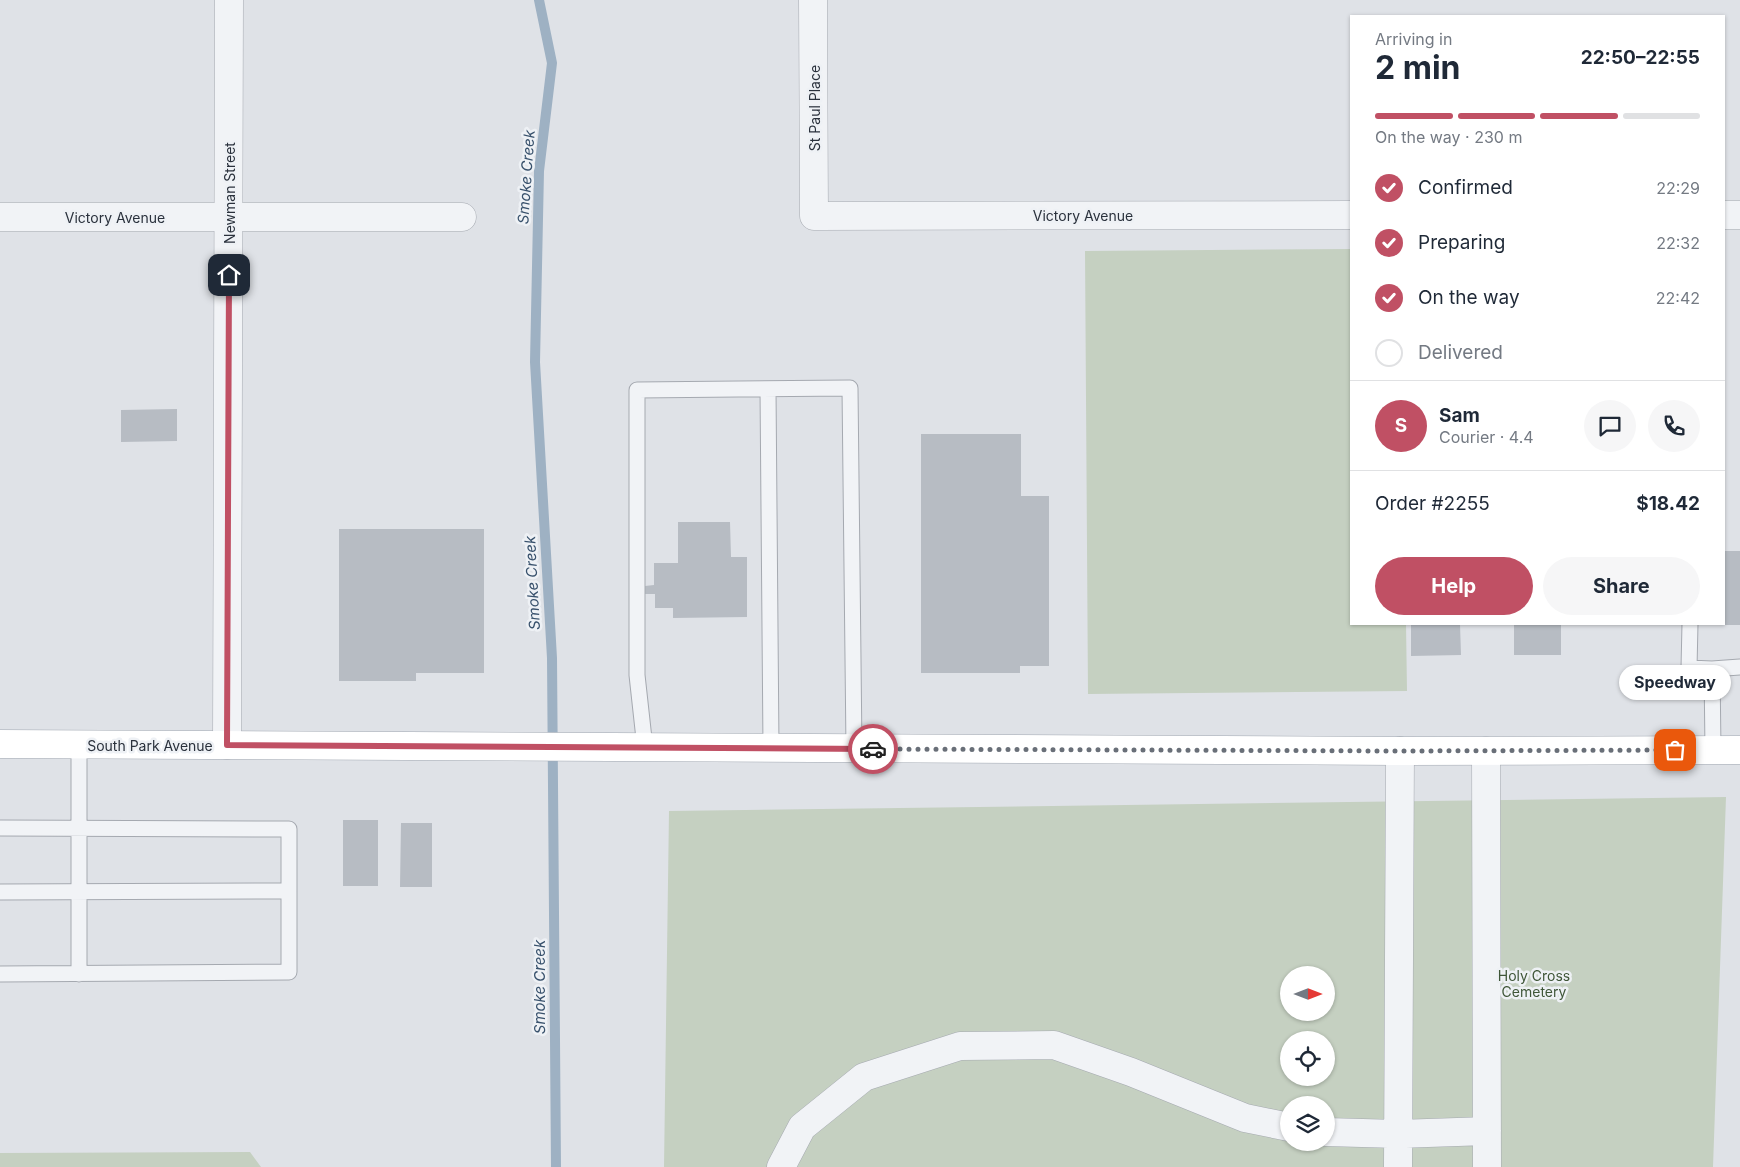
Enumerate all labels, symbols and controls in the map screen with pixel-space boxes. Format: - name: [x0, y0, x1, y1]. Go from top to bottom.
- text: Arriving in: [1375, 29, 1452, 49]
- text: 22:50–22:55: [1581, 46, 1700, 69]
- text: 2 min: [1375, 48, 1461, 87]
- street label: St Paul Place: [806, 65, 823, 151]
- text: On the way · 230 m: [1375, 127, 1522, 147]
- water label: Smoke Creek: [513, 129, 539, 225]
- street label: Newman Street: [221, 142, 238, 244]
- icon: check: [1375, 174, 1403, 202]
- text: Confirmed: [1418, 176, 1513, 199]
- text: 22:29: [1656, 178, 1700, 198]
- street label: Victory Avenue: [1033, 207, 1133, 224]
- street label: Victory Avenue: [65, 209, 165, 226]
- icon: check: [1375, 229, 1403, 257]
- text: Preparing: [1418, 231, 1505, 254]
- text: 22:32: [1656, 233, 1700, 253]
- pin: [208, 254, 250, 296]
- icon: home: [215, 261, 243, 289]
- icon: check: [1375, 284, 1403, 312]
- text: On the way: [1418, 286, 1520, 309]
- text: 22:42: [1656, 288, 1700, 308]
- text: Delivered: [1418, 341, 1503, 364]
- button: chat: [1584, 400, 1636, 452]
- button: phone: [1648, 400, 1700, 452]
- text: Sam: [1439, 404, 1480, 427]
- text: S: [1395, 414, 1407, 437]
- text: Courier · 4.4: [1439, 427, 1534, 447]
- text: Order #2255: [1375, 492, 1490, 515]
- text: $18.42: [1636, 492, 1700, 515]
- water label: Smoke Creek: [520, 535, 544, 631]
- button: Help: [1375, 557, 1533, 615]
- button: Share: [1543, 557, 1700, 615]
- callout: Speedway: [1619, 665, 1731, 700]
- text: Speedway: [1634, 672, 1716, 692]
- courier: [848, 724, 898, 774]
- pin: [1654, 729, 1696, 771]
- icon: car: [859, 735, 887, 763]
- icon: bag: [1661, 736, 1689, 764]
- street label: South Park Avenue: [87, 737, 213, 754]
- water label: Smoke Creek: [530, 939, 549, 1034]
- north arrow: [1280, 966, 1335, 1021]
- map controls: [1280, 966, 1335, 1151]
- park label: Holy Cross Cemetery: [1498, 967, 1570, 1000]
- button: locate: [1280, 1031, 1335, 1086]
- button: layers: [1280, 1096, 1335, 1151]

